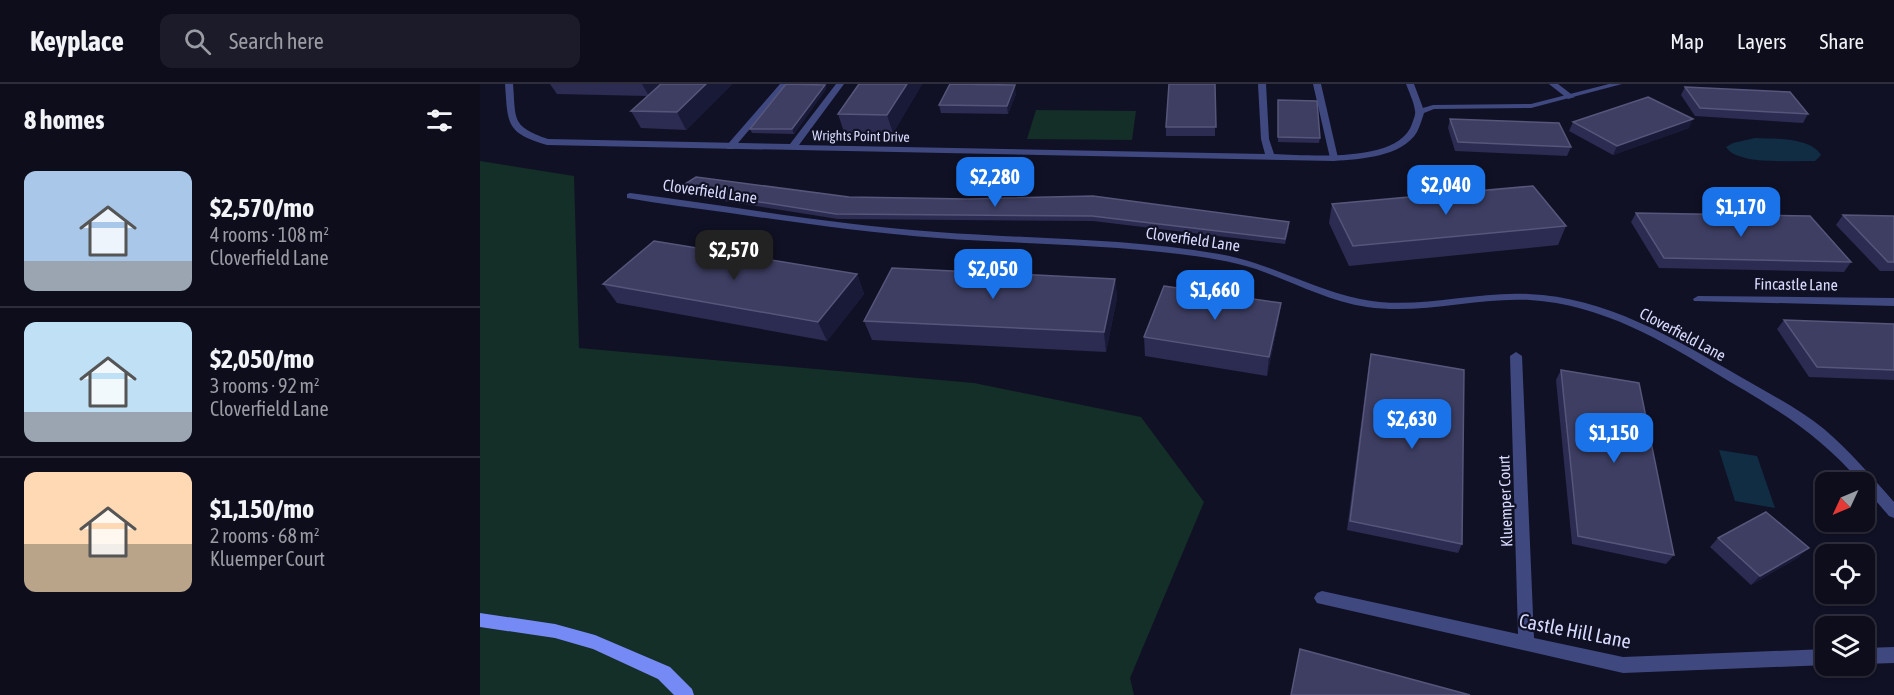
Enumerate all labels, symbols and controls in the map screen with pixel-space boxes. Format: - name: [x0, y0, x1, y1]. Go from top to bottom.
- search box: [160, 14, 580, 68]
- text: Keyplace: [30, 25, 124, 57]
- icon: search: [181, 25, 214, 58]
- text: Search here: [229, 28, 324, 54]
- text: Map: [1670, 29, 1704, 53]
- text: Layers: [1737, 29, 1787, 53]
- text: Share: [1820, 29, 1864, 53]
- icon: filters: [423, 104, 456, 137]
- text: 8 homes: [24, 105, 104, 135]
- street label: Wrights Point Drive: [812, 127, 910, 145]
- pin: $2,280: [946, 157, 1044, 208]
- text: $2,280: [970, 165, 1020, 188]
- pin: $2,040: [1397, 165, 1495, 216]
- text: $2,040: [1421, 173, 1471, 196]
- street label: Cloverfield Lane: [662, 175, 758, 207]
- pin: $1,170: [1692, 187, 1790, 238]
- text: $2,570/mo: [210, 193, 314, 223]
- icon: home: [72, 195, 144, 267]
- text: $1,170: [1716, 195, 1766, 218]
- text: 4 rooms · 108 m²: [210, 223, 329, 246]
- street label: Cloverfield Lane: [1145, 223, 1241, 255]
- pin: $2,570: [685, 230, 783, 281]
- text: $2,570: [709, 238, 759, 261]
- text: Cloverfield Lane: [210, 246, 328, 269]
- pin: $2,050: [944, 249, 1042, 300]
- text: $2,050: [968, 257, 1018, 280]
- pin: $1,660: [1166, 270, 1264, 321]
- street label: Fincastle Lane: [1754, 274, 1838, 294]
- text: $1,660: [1190, 278, 1240, 301]
- street label: Cloverfield Lane: [1637, 304, 1729, 364]
- text: $2,050/mo: [210, 344, 314, 374]
- icon: home: [72, 346, 144, 418]
- text: 3 rooms · 92 m²: [210, 374, 320, 397]
- text: Cloverfield Lane: [210, 397, 328, 420]
- pin: $2,630: [1363, 399, 1461, 450]
- text: $2,630: [1387, 407, 1437, 430]
- pin: $1,150: [1565, 413, 1663, 464]
- text: $1,150: [1589, 421, 1639, 444]
- street label: Kluemper Court: [1494, 454, 1517, 547]
- north arrow: [1815, 472, 1875, 532]
- map controls: [1815, 472, 1875, 676]
- text: $1,150/mo: [210, 494, 314, 524]
- icon: home: [72, 496, 144, 568]
- text: 2 rooms · 68 m²: [210, 524, 320, 547]
- button: locate: [1815, 544, 1875, 604]
- text: Kluemper Court: [210, 547, 325, 570]
- street label: Castle Hill Lane: [1517, 608, 1633, 653]
- button: layers: [1815, 616, 1875, 676]

